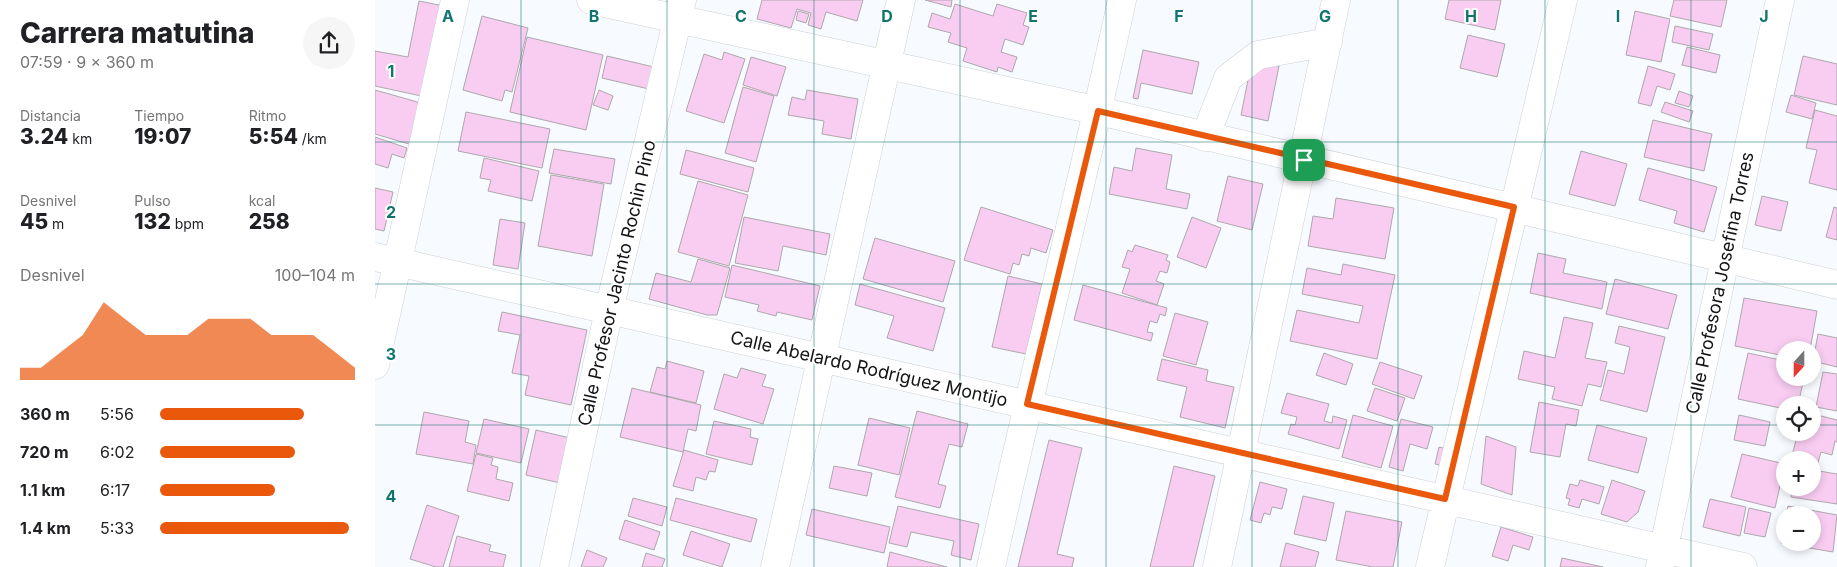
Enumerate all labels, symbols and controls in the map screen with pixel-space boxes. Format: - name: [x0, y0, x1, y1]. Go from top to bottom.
- text: A: [442, 6, 454, 26]
- text: B: [589, 6, 599, 26]
- text: C: [735, 6, 747, 26]
- text: D: [881, 6, 893, 26]
- text: E: [1028, 6, 1038, 26]
- text: F: [1174, 6, 1184, 26]
- text: G: [1319, 6, 1331, 26]
- text: H: [1465, 6, 1477, 26]
- text: I: [1616, 6, 1620, 26]
- text: J: [1759, 6, 1769, 26]
- text: Carrera matutina: [20, 16, 255, 50]
- button: share: [303, 17, 355, 69]
- text: 07:59 · 9 × 360 m: [20, 52, 154, 72]
- text: 1: [388, 61, 394, 81]
- text: Distancia: [20, 107, 81, 124]
- text: Tiempo: [134, 107, 184, 124]
- text: Ritmo: [249, 107, 286, 124]
- text: 3.24: [20, 124, 68, 149]
- text: 19:07: [134, 124, 191, 149]
- text: 5:54: [249, 124, 298, 149]
- text: km: [68, 130, 92, 147]
- text: /km: [298, 130, 327, 147]
- street label: Calle Profesor Jacinto Rochin Pino: [573, 138, 660, 428]
- pin: [1283, 139, 1325, 181]
- icon: arrive: [1290, 146, 1318, 174]
- street label: Calle Profesora Josefina Torres: [1681, 150, 1758, 416]
- text: Desnivel: [20, 192, 76, 209]
- text: Pulso: [134, 192, 171, 209]
- text: kcal: [249, 192, 275, 209]
- text: 2: [386, 202, 396, 222]
- text: 45: [20, 209, 48, 234]
- text: 132: [134, 209, 171, 234]
- text: 258: [249, 209, 290, 234]
- text: m: [48, 215, 64, 232]
- text: bpm: [171, 215, 204, 232]
- text: Desnivel: [20, 265, 85, 285]
- text: 100–104 m: [275, 265, 355, 285]
- street label: Calle Abelardo Rodríguez Montijo: [728, 326, 1010, 411]
- north arrow: [1776, 341, 1821, 386]
- map controls: [1776, 341, 1821, 551]
- text: 3: [386, 344, 396, 364]
- button: locate: [1776, 396, 1821, 441]
- text: 360 m: [20, 404, 70, 424]
- text: 5:56: [100, 404, 134, 424]
- text: 720 m: [20, 442, 69, 462]
- text: 6:02: [100, 442, 134, 462]
- button: +: [1776, 451, 1821, 496]
- text: 1.1 km: [20, 480, 65, 500]
- text: 6:17: [100, 480, 130, 500]
- text: 4: [386, 486, 397, 506]
- button: −: [1776, 506, 1821, 551]
- text: 1.4 km: [20, 518, 71, 538]
- text: 5:33: [100, 518, 134, 538]

